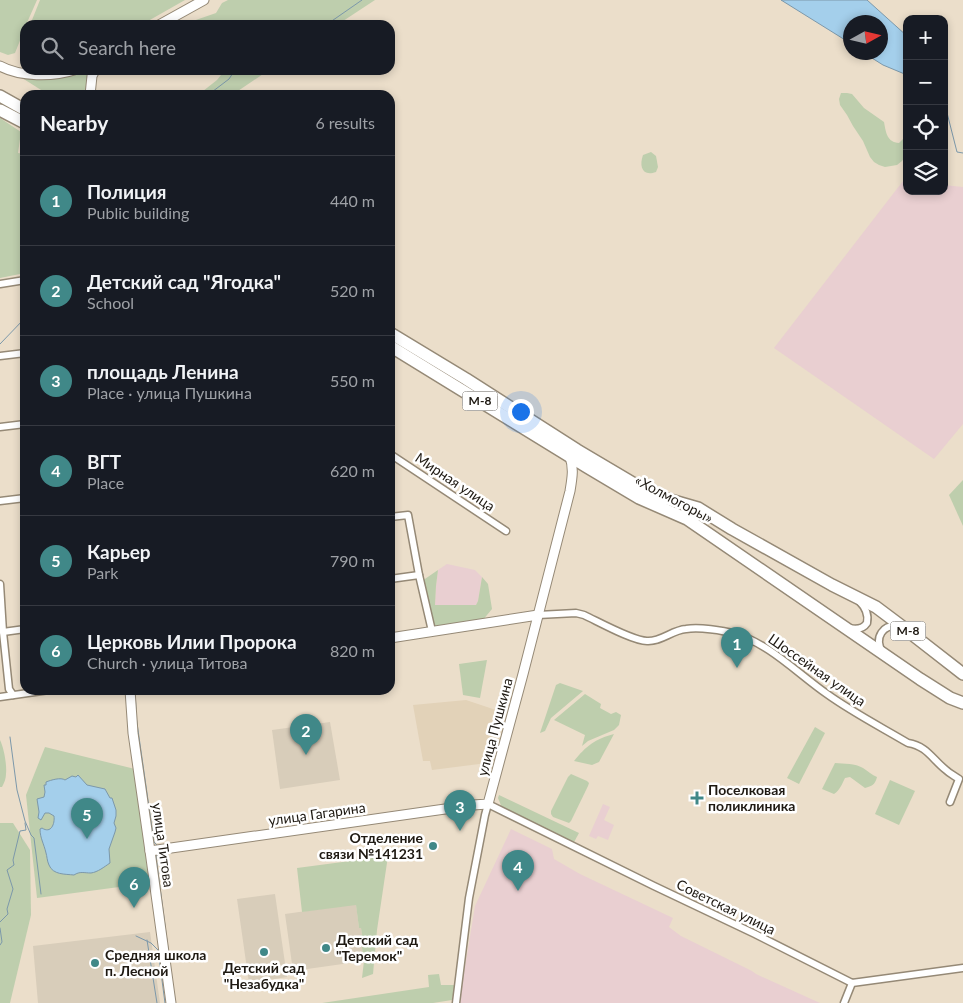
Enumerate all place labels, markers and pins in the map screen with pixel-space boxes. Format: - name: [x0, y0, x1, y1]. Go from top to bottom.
- pin: 1: [721, 627, 753, 668]
- pin: 2: [290, 714, 322, 755]
- place label: Поселковая поликлиника: [708, 781, 795, 814]
- pin: 3: [444, 790, 476, 831]
- marker: Поселковая поликлиника: [690, 791, 704, 805]
- pin: 5: [71, 798, 103, 839]
- place label: Отделение связи №141231: [319, 829, 424, 862]
- marker: Отделение связи №141231: [427, 840, 439, 852]
- pin: 4: [502, 850, 534, 891]
- pin: 6: [118, 867, 150, 908]
- place label: Детский сад "Теремок": [336, 931, 418, 964]
- marker: Детский сад "Теремок": [320, 942, 332, 954]
- place label: Средняя школа п. Лесной: [105, 946, 206, 979]
- marker: Детский сад "Незабудка": [258, 946, 270, 958]
- marker: Средняя школа п. Лесной: [89, 957, 101, 969]
- place label: Детский сад "Незабудка": [223, 959, 305, 992]

